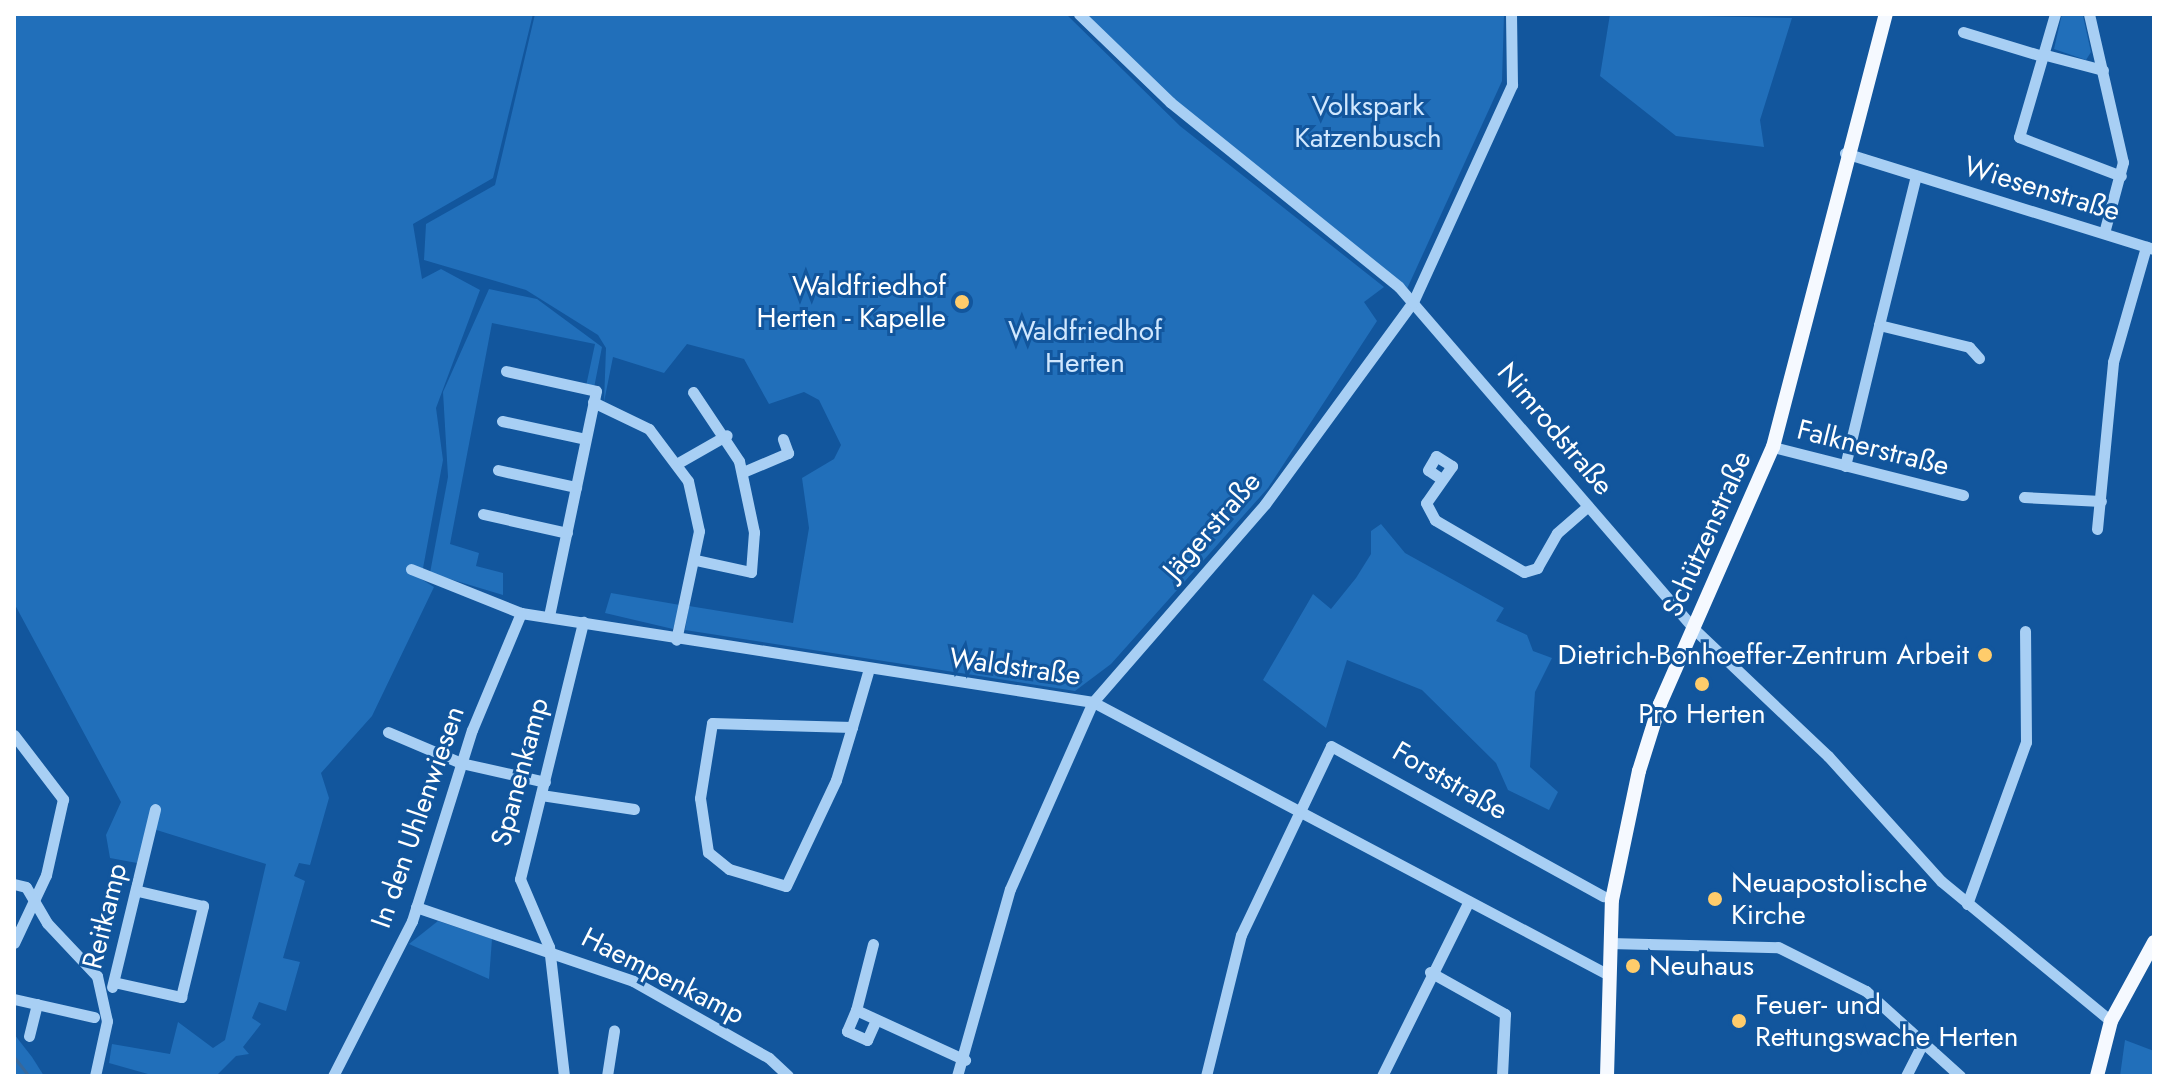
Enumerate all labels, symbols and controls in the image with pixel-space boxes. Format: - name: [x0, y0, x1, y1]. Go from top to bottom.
- park label: Volkspark Katzenbusch: [1294, 89, 1442, 155]
- street label: Wiesenstraße: [1960, 149, 2124, 229]
- place label: Waldfriedhof Herten - Kapelle: [756, 269, 946, 335]
- marker: Waldfriedhof Herten - Kapelle: [953, 293, 971, 311]
- park label: Waldfriedhof Herten: [1008, 314, 1162, 380]
- street label: Nimrodstraße: [1490, 356, 1620, 502]
- street label: Falknerstraße: [1794, 413, 1952, 483]
- street label: Schützenstraße: [1656, 446, 1758, 622]
- street label: Jägerstraße: [1156, 465, 1268, 587]
- place label: Dietrich-Bonhoeffer-Zentrum Arbeit: [1557, 638, 1969, 672]
- street label: Waldstraße: [947, 641, 1083, 693]
- marker: Dietrich-Bonhoeffer-Zentrum Arbeit: [1976, 646, 1994, 664]
- marker: Pro Herten: [1693, 675, 1711, 693]
- street label: Spanenkamp: [484, 694, 556, 850]
- place label: Pro Herten: [1638, 697, 1766, 731]
- street label: In den Uhlenwiesen: [364, 702, 472, 932]
- street label: Forststraße: [1386, 735, 1514, 827]
- street label: Reitkamp: [76, 860, 134, 972]
- place label: Neuapostolische Kirche: [1731, 866, 1927, 932]
- marker: Neuapostolische Kirche: [1706, 890, 1724, 908]
- street label: Haempenkamp: [576, 921, 750, 1031]
- place label: Neuhaus: [1649, 949, 1754, 983]
- marker: Neuhaus: [1624, 957, 1642, 975]
- place label: Feuer- und Rettungswache Herten: [1755, 988, 2018, 1054]
- marker: Feuer- und Rettungswache Herten: [1730, 1012, 1748, 1030]

